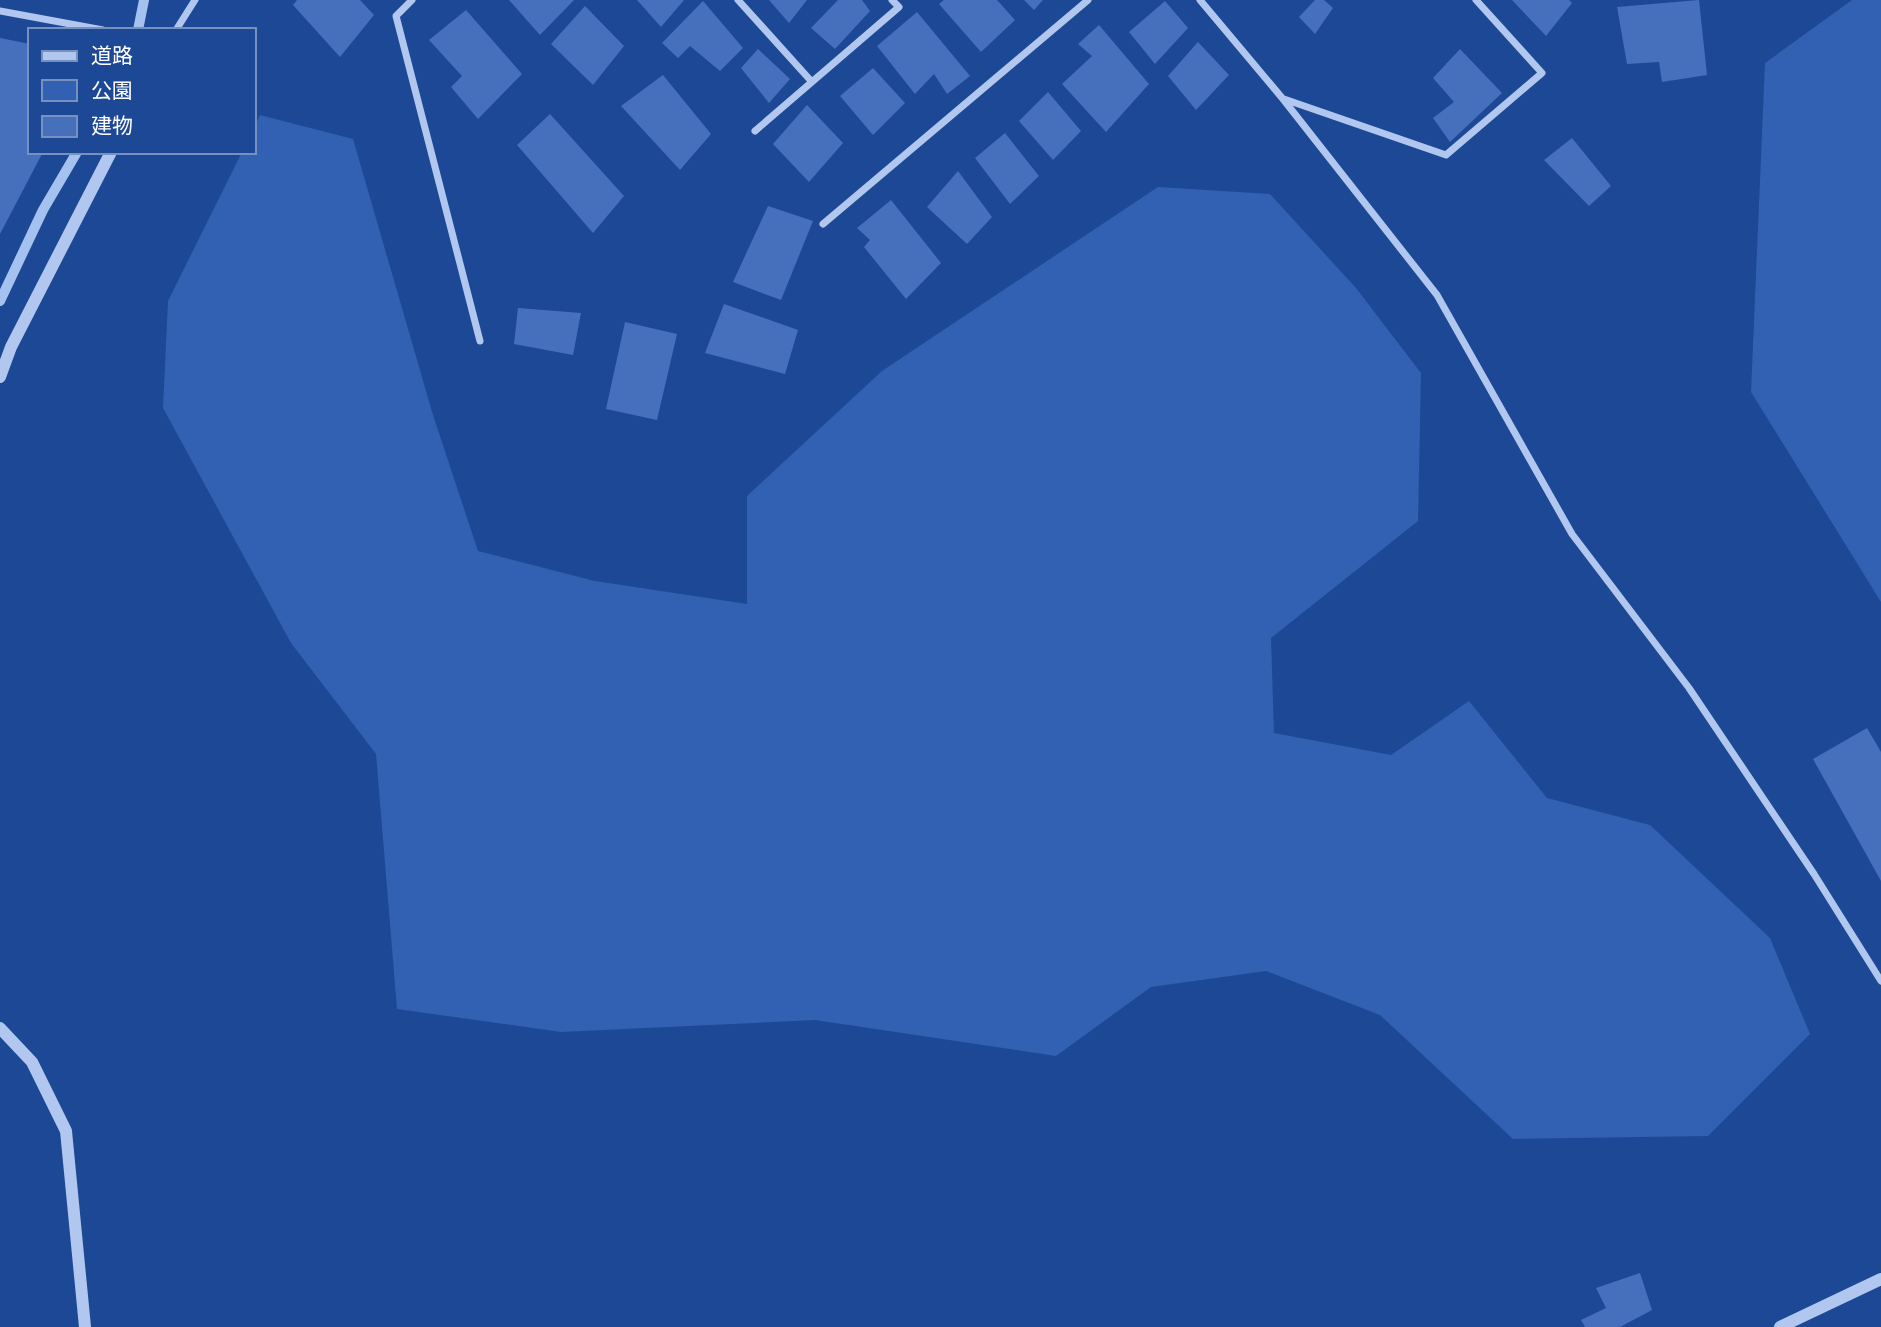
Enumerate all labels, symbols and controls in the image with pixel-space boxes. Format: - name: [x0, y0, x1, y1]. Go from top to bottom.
- legend: [28, 28, 256, 154]
- text: 道路: [91, 43, 133, 68]
- text: 公園: [91, 78, 133, 103]
- text: 建物: [91, 113, 133, 138]

